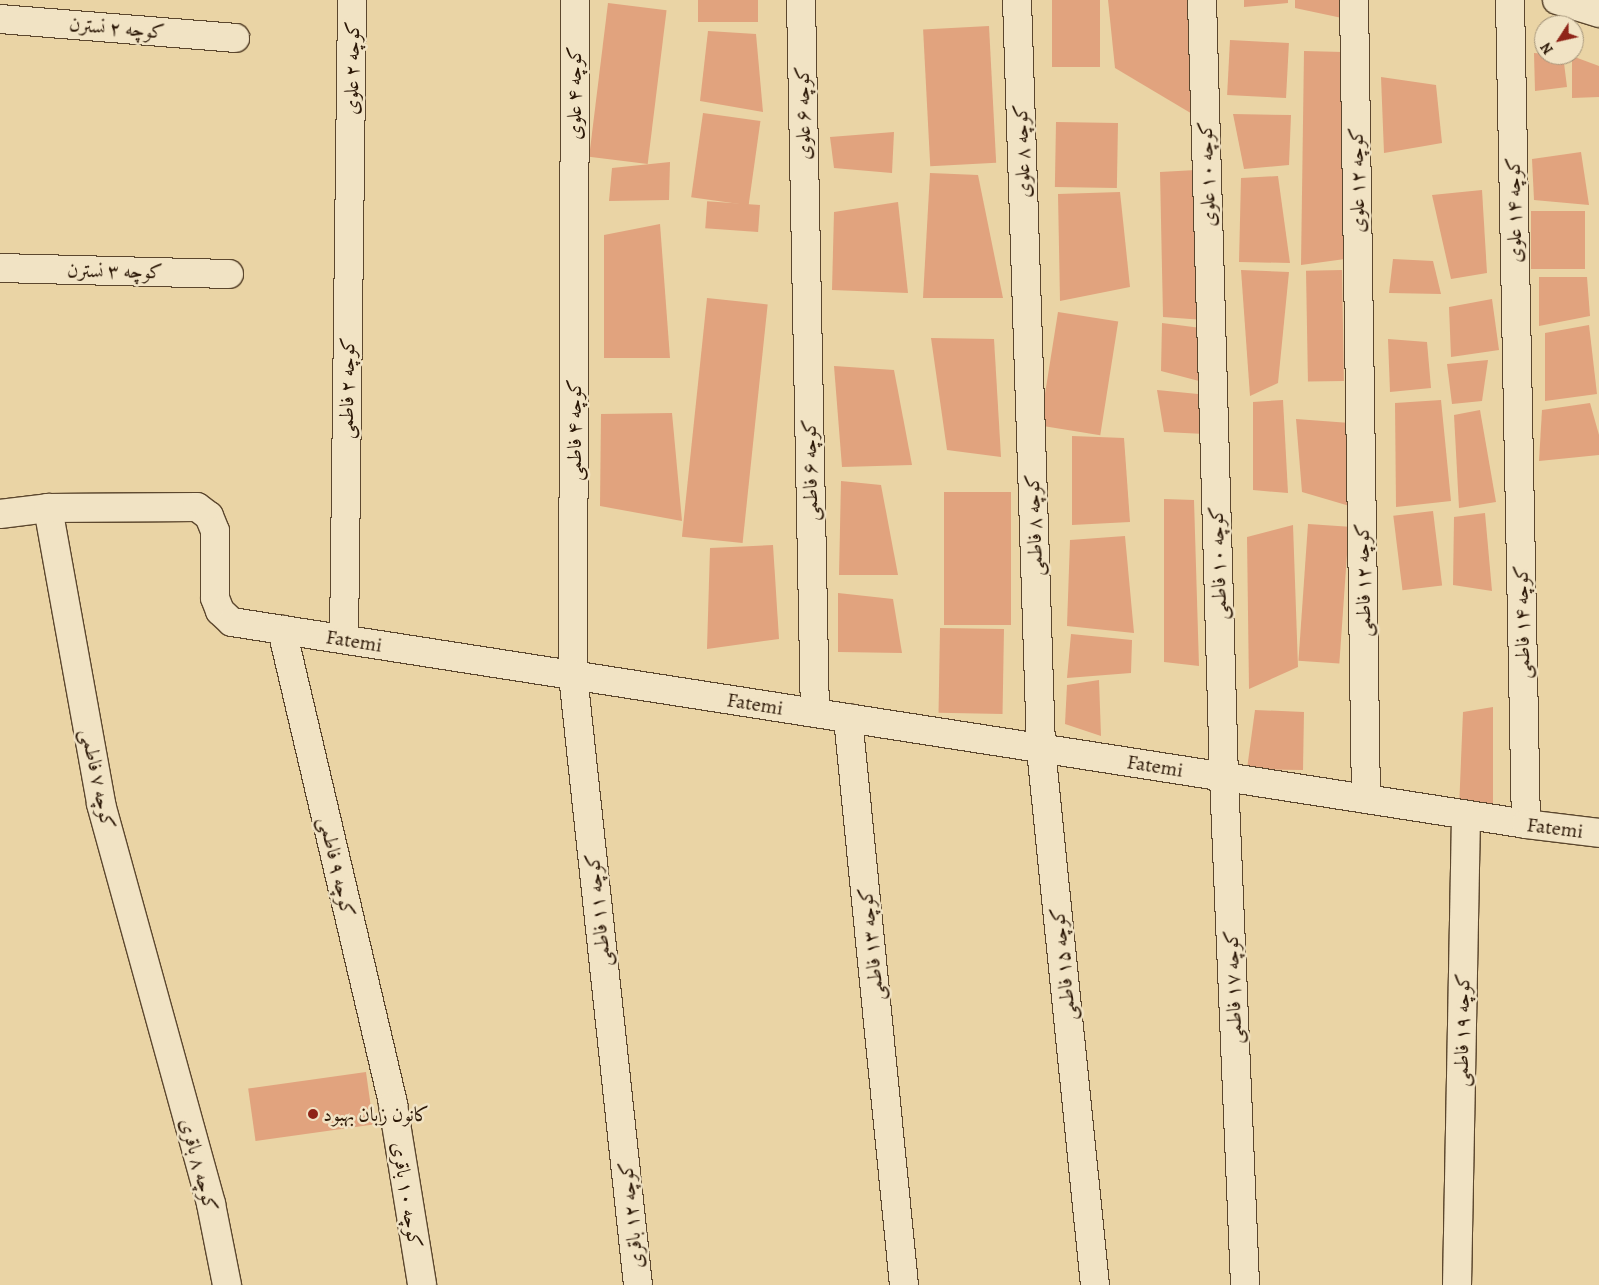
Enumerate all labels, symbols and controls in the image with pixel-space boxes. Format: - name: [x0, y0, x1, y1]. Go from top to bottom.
- street label: کوچه ۲ نسترن: [68, 12, 166, 44]
- north arrow: [1534, 15, 1584, 65]
- street label: کوچه ۲ علوی: [339, 21, 365, 115]
- text: N: [1536, 39, 1558, 58]
- street label: کوچه ۴ علوی: [562, 46, 586, 140]
- street label: کوچه ۶ علوی: [790, 66, 816, 160]
- street label: کوچه ۸ علوی: [1008, 104, 1036, 198]
- street label: کوچه ۱۰ علوی: [1193, 121, 1221, 227]
- street label: کوچه ۱۲ علوی: [1344, 127, 1370, 233]
- street label: کوچه ۱۴ علوی: [1501, 157, 1527, 263]
- street label: کوچه ۳ نسترن: [67, 258, 163, 284]
- street label: کوچه ۲ فاطمی: [334, 337, 360, 439]
- street label: کوچه ۴ فاطمی: [562, 379, 586, 481]
- street label: کوچه ۶ فاطمی: [797, 419, 823, 521]
- street label: کوچه ۸ فاطمی: [1020, 474, 1048, 576]
- street label: کوچه ۱۰ فاطمی: [1204, 506, 1232, 620]
- street label: کوچه ۱۲ فاطمی: [1350, 523, 1376, 637]
- street label: کوچه ۱۴ فاطمی: [1509, 565, 1535, 679]
- street label: Fatemi: [324, 625, 384, 657]
- street label: Fatemi: [725, 688, 785, 720]
- street label: کوچه ۷ فاطمی: [76, 727, 120, 831]
- street label: Fatemi: [1125, 750, 1185, 782]
- street label: Fatemi: [1525, 813, 1585, 843]
- street label: کوچه ۹ فاطمی: [314, 815, 360, 919]
- street label: کوچه ۱۱ فاطمی: [580, 852, 616, 968]
- street label: کوچه ۱۳ فاطمی: [853, 886, 889, 1002]
- street label: کوچه ۱۵ فاطمی: [1045, 906, 1081, 1022]
- street label: کوچه ۱۷ فاطمی: [1219, 930, 1247, 1044]
- street label: کوچه ۱۹ فاطمی: [1449, 973, 1475, 1087]
- place label: کانون زبان بهبود: [323, 1102, 429, 1126]
- marker: کانون زبان بهبود: [307, 1108, 319, 1120]
- street label: کوچه ۸ باقری: [175, 1116, 223, 1214]
- street label: کوچه ۱۰ باقری: [387, 1140, 427, 1250]
- street label: کوچه ۱۲ باقری: [613, 1160, 649, 1270]

